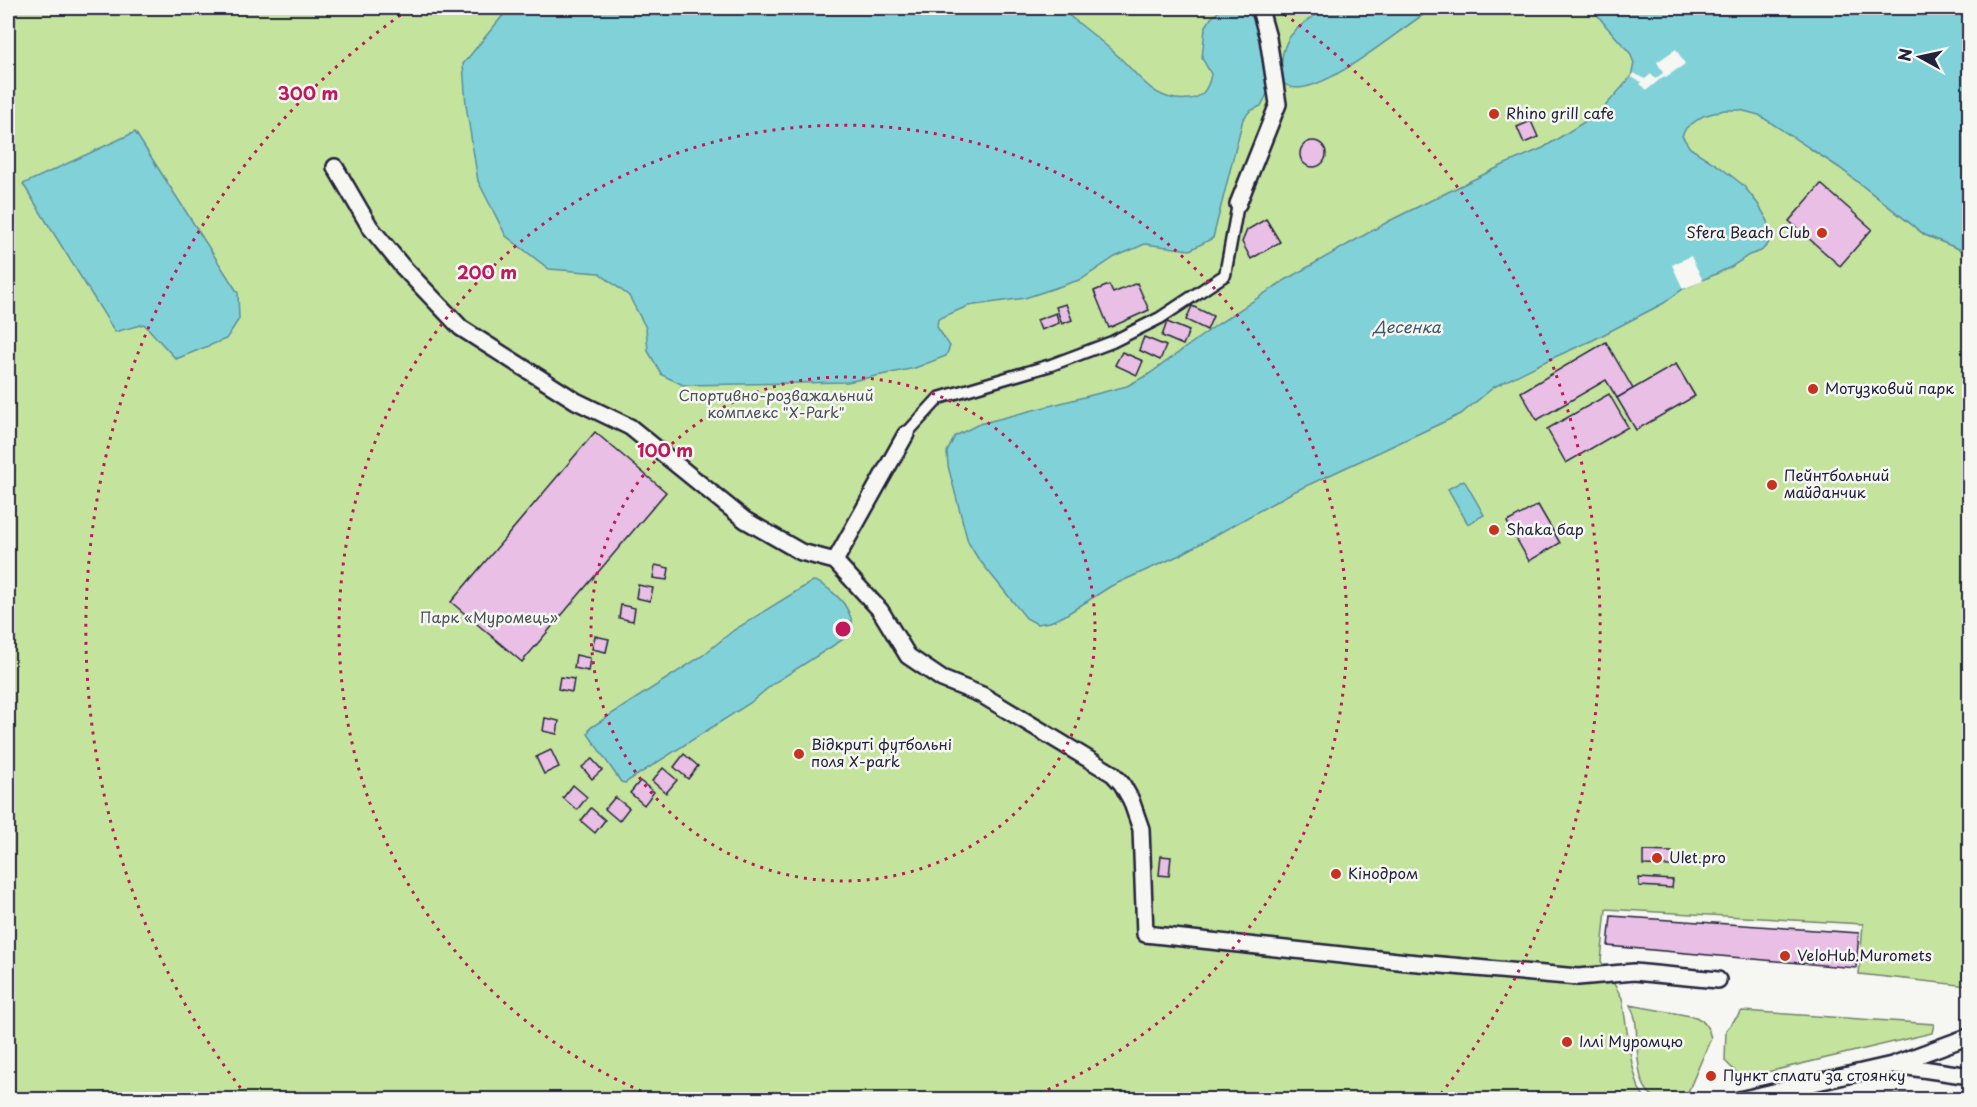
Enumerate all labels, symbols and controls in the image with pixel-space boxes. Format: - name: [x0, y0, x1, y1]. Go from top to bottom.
- north arrow: [1890, 27, 1950, 87]
- text: N: [1891, 47, 1917, 63]
- text: 300 m: [278, 79, 338, 106]
- place label: Rhino grill cafe: [1506, 101, 1614, 124]
- marker: Rhino grill cafe: [1487, 107, 1501, 121]
- place label: Sfera Beach Club: [1687, 220, 1810, 243]
- marker: Sfera Beach Club: [1815, 226, 1829, 240]
- text: 200 m: [457, 258, 517, 285]
- water label: Десенка: [1371, 314, 1442, 338]
- place label: Мотузковий парк: [1825, 376, 1954, 399]
- marker: Мотузковий парк: [1806, 382, 1820, 396]
- park label: Спортивно-розважальний комплекс "Х-Park": [678, 383, 874, 423]
- text: 100 m: [637, 436, 693, 463]
- place label: Пейнтбольний майданчик: [1784, 463, 1889, 503]
- marker: Пейнтбольний майданчик: [1765, 478, 1779, 492]
- place label: Shaka бар: [1506, 517, 1584, 540]
- marker: Shaka бар: [1487, 523, 1501, 537]
- park label: Парк «Муромець»: [420, 605, 558, 628]
- centre of rings: [833, 619, 853, 639]
- place label: Відкриті футбольні поля X-park: [811, 732, 952, 772]
- marker: Відкриті футбольні поля X-park: [792, 747, 806, 761]
- place label: Ulet.pro: [1669, 845, 1726, 868]
- marker: Ulet.pro: [1650, 851, 1664, 865]
- place label: Кінодром: [1348, 861, 1418, 884]
- marker: Кінодром: [1329, 867, 1343, 881]
- place label: VeloHub.Muromets: [1797, 943, 1932, 966]
- marker: VeloHub.Muromets: [1778, 949, 1792, 963]
- place label: Іллі Муромцю: [1579, 1029, 1683, 1052]
- marker: Іллі Муромцю: [1560, 1035, 1574, 1049]
- place label: Пункт сплати за стоянку: [1723, 1063, 1906, 1086]
- marker: Пункт сплати за стоянку: [1704, 1069, 1718, 1083]

